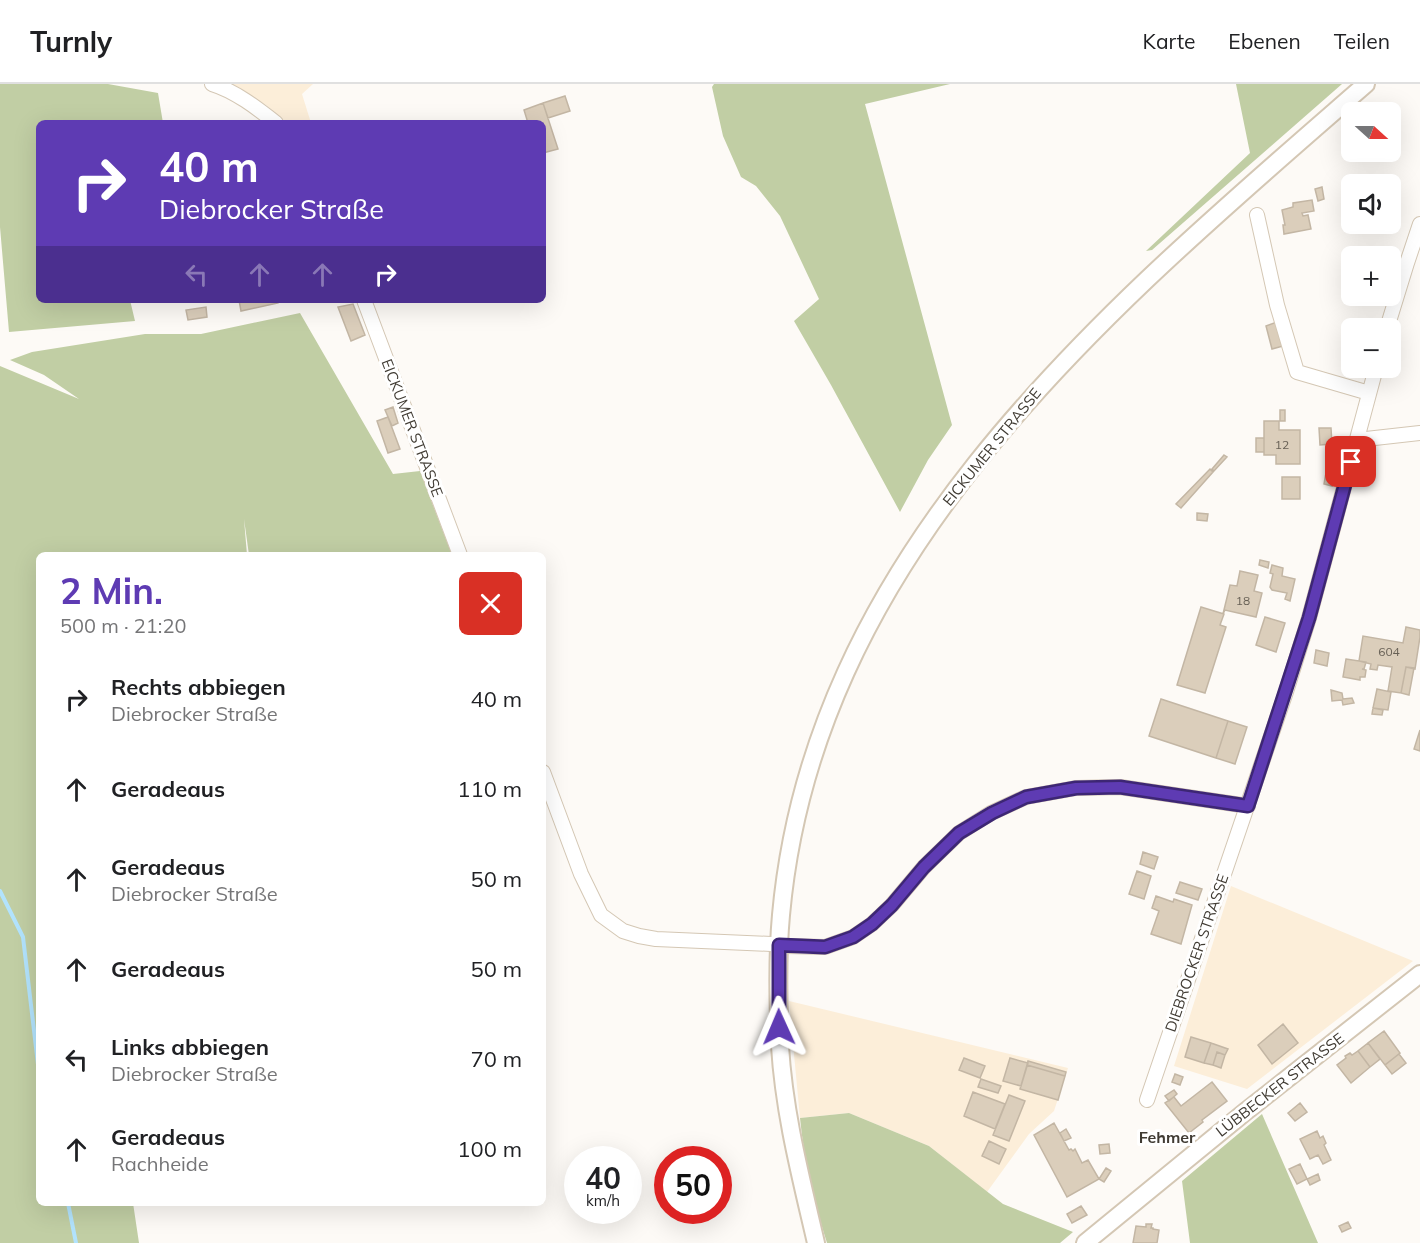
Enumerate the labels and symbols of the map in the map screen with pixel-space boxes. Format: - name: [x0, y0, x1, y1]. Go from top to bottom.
- north arrow: [1341, 102, 1401, 162]
- street label: EICKUMER STRASSE: [377, 356, 448, 500]
- street label: EICKUMER STRASSE: [938, 384, 1045, 509]
- pin: [1325, 436, 1376, 487]
- house number: 12: [1275, 437, 1289, 452]
- house number: 18: [1236, 593, 1250, 608]
- house number: 604: [1378, 644, 1400, 659]
- street label: DIEBROCKER STRASSE: [1161, 871, 1233, 1034]
- position arrow: [747, 995, 811, 1059]
- street label: LÜBBECKER STRASSE: [1212, 1028, 1348, 1141]
- district label: Fehmer: [1139, 1127, 1196, 1147]
- speed limit sign: 50: [654, 1146, 732, 1224]

